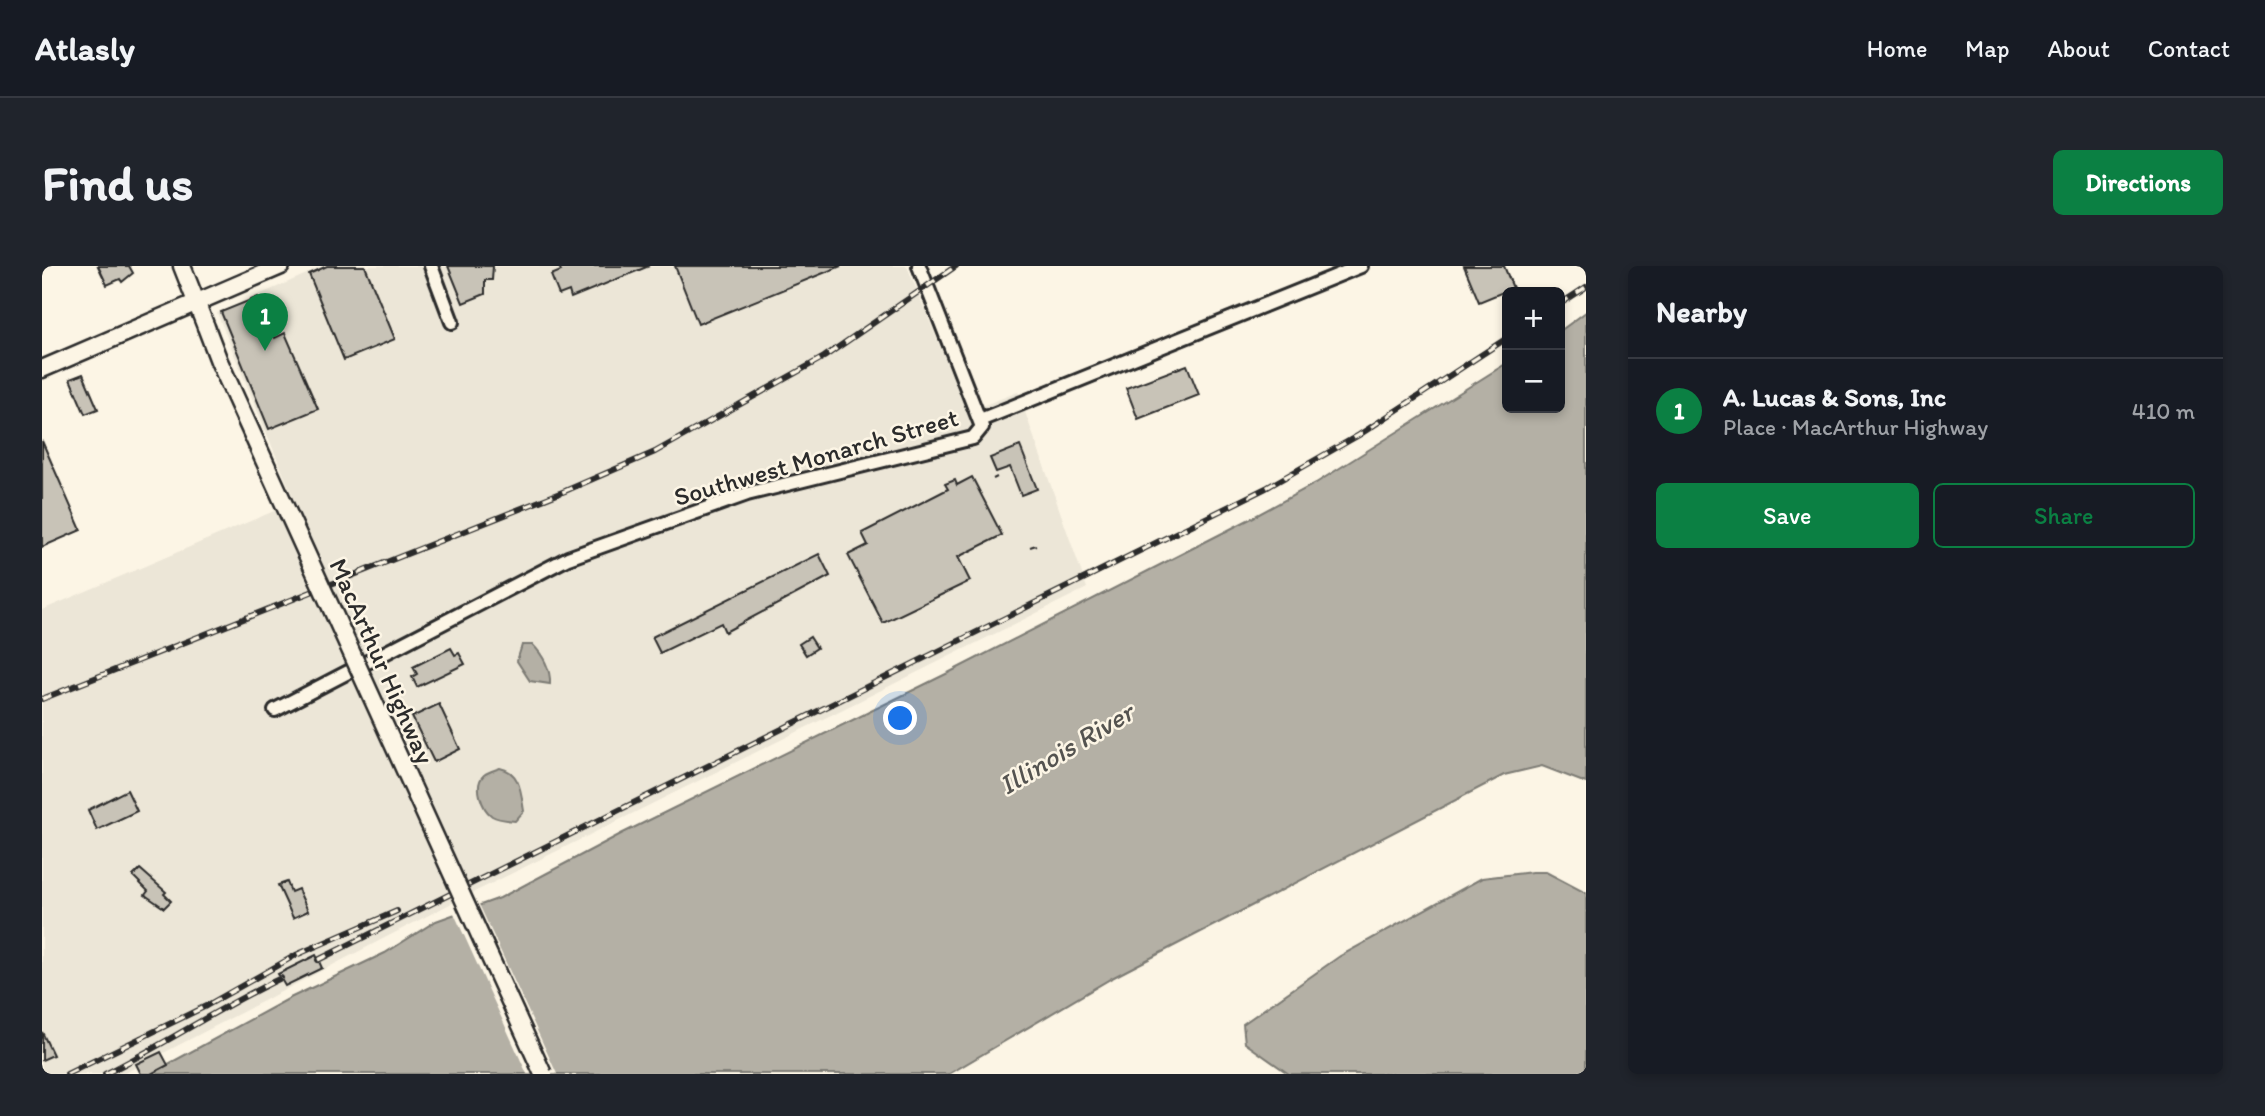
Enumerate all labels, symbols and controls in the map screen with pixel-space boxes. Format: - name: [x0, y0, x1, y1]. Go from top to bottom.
- text: Atlasly: [35, 29, 135, 68]
- text: Home: [1867, 34, 1927, 63]
- text: Map: [1965, 34, 2009, 63]
- text: About: [2047, 34, 2110, 63]
- text: Contact: [2148, 34, 2230, 63]
- button: Directions: [2053, 150, 2223, 215]
- text: Find us: [42, 153, 193, 212]
- map controls: [1502, 287, 1565, 413]
- button: +: [1502, 287, 1565, 350]
- pin: 1: [242, 293, 288, 351]
- text: Nearby: [1656, 293, 1747, 330]
- button: −: [1502, 350, 1565, 413]
- text: A. Lucas & Sons, Inc: [1723, 381, 1946, 413]
- text: 1: [1674, 397, 1684, 425]
- text: 410 m: [2132, 397, 2195, 425]
- street label: Southwest Monarch Street: [670, 401, 962, 513]
- text: Place · MacArthur Highway: [1723, 413, 1988, 441]
- button: Save: [1656, 483, 1919, 548]
- button: Share: [1933, 483, 2195, 548]
- street label: MacArthur Highway: [322, 553, 442, 769]
- water label: Illinois River: [993, 693, 1142, 801]
- your location: [883, 701, 917, 735]

